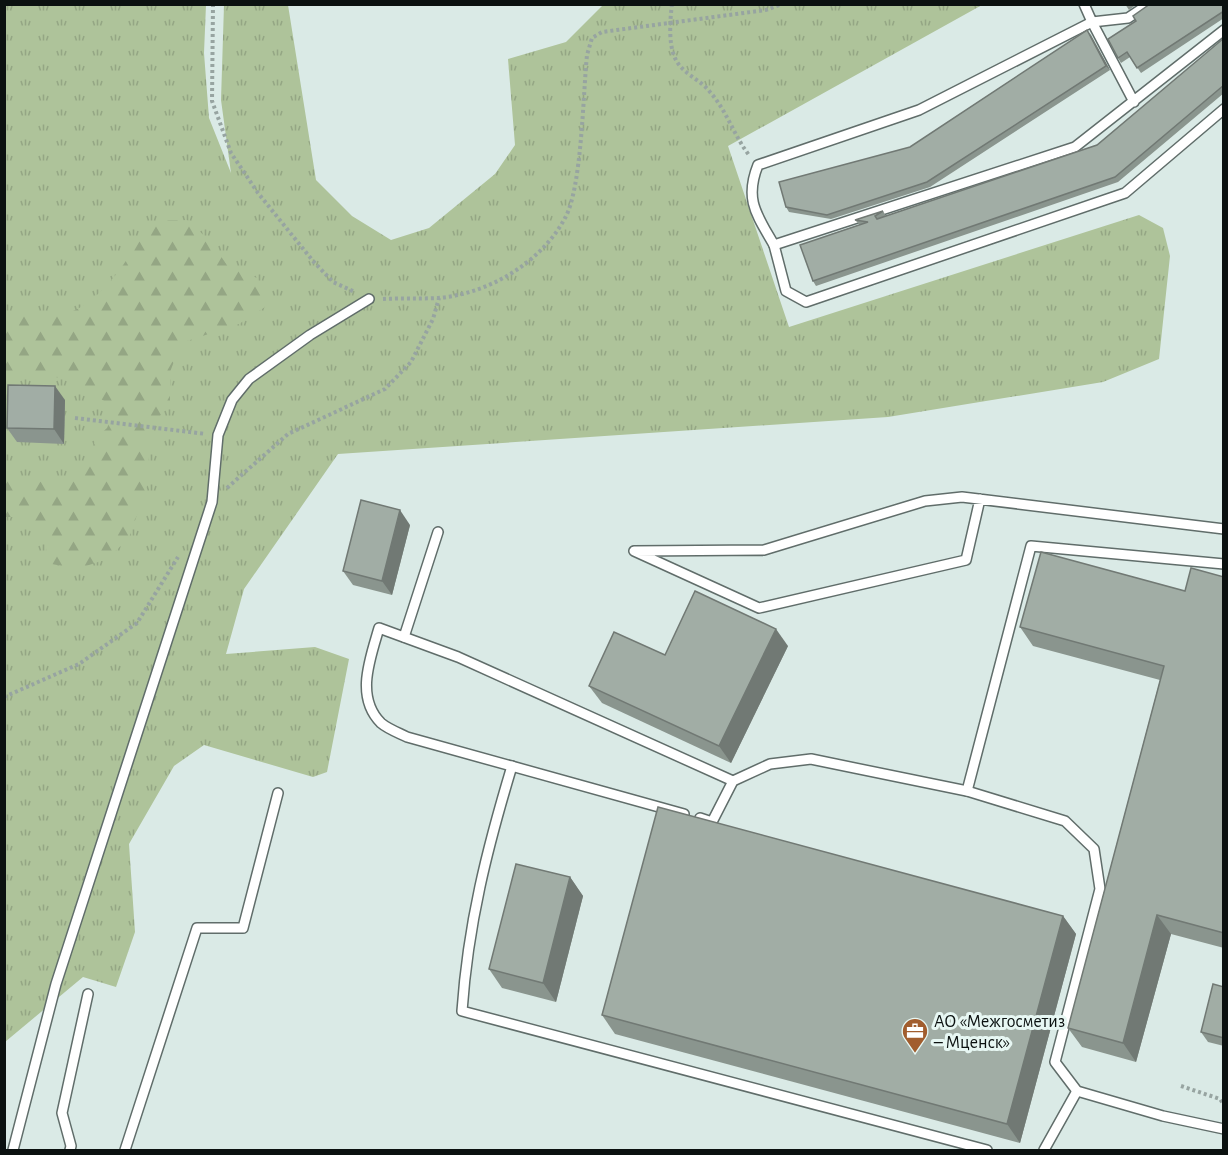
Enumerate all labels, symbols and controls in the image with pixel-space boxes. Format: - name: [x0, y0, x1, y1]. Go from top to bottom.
- place label: АО «Межгосметиз – Мценск»: [933, 1013, 1065, 1052]
- office icon: АО «Межгосметиз – Мценск»: [900, 1016, 930, 1054]

